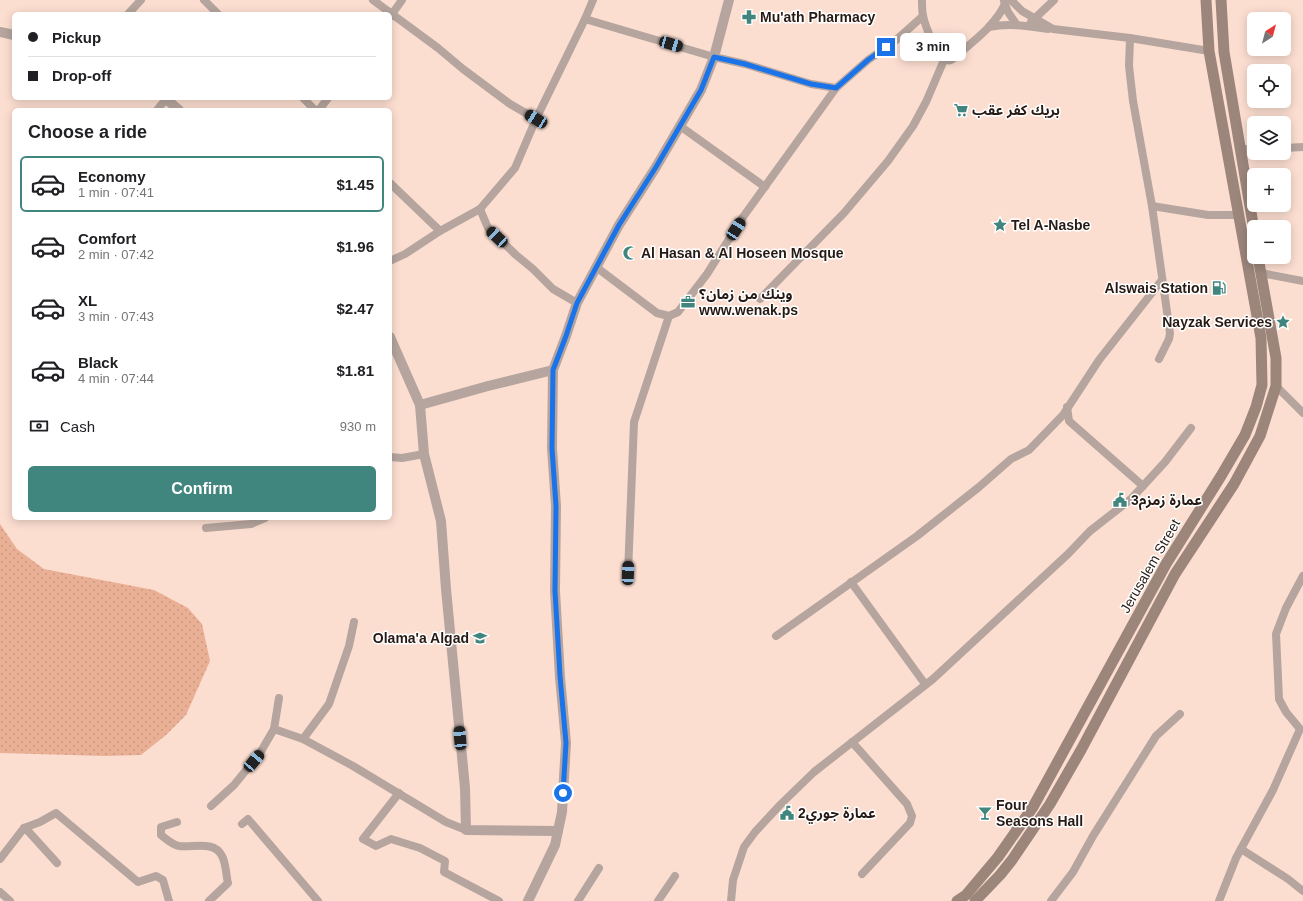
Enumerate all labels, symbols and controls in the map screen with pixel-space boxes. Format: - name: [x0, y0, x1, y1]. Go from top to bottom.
- pharmacy icon: Mu'ath Pharmacy: [741, 9, 757, 25]
- place label: Mu'ath Pharmacy: [760, 9, 876, 25]
- north arrow: [1247, 12, 1291, 56]
- map controls: [1247, 12, 1291, 264]
- text: Pickup: [52, 29, 101, 46]
- callout: 3 min: [900, 33, 966, 61]
- car: [658, 35, 684, 53]
- route end: [877, 38, 895, 56]
- text: 3 min: [916, 39, 950, 54]
- button: locate: [1247, 64, 1291, 108]
- text: Drop-off: [52, 67, 111, 84]
- supermarket icon: بريك كفر عقب: [953, 102, 969, 118]
- place label: بريك كفر عقب: [972, 102, 1060, 119]
- car: [523, 108, 549, 130]
- button: layers: [1247, 116, 1291, 160]
- text: Choose a ride: [28, 122, 147, 142]
- icon: car: [30, 166, 66, 202]
- text: Economy: [78, 168, 146, 185]
- button: +: [1247, 168, 1291, 212]
- text: $1.45: [336, 176, 374, 193]
- text: 1 min · 07:41: [78, 185, 154, 200]
- car: [724, 216, 748, 242]
- place icon: Tel A-Nasbe: [992, 217, 1008, 233]
- place label: Tel A-Nasbe: [1011, 217, 1091, 233]
- button: −: [1247, 220, 1291, 264]
- car: [484, 224, 510, 250]
- icon: car: [30, 228, 66, 264]
- text: Comfort: [78, 230, 136, 247]
- text: $1.96: [336, 238, 374, 255]
- mosque icon: Al Hasan & Al Hoseen Mosque: [622, 245, 638, 261]
- place label: Al Hasan & Al Hoseen Mosque: [641, 245, 844, 261]
- text: 2 min · 07:42: [78, 247, 154, 262]
- place label: Alswais Station: [1105, 280, 1208, 296]
- fuel station icon: Alswais Station: [1211, 280, 1227, 296]
- place label: وينك من زمان؟ www.wenak.ps: [698, 286, 798, 318]
- icon: car: [30, 290, 66, 326]
- text: XL: [78, 292, 97, 309]
- office icon: وينك من زمان؟ www.wenak.ps: [680, 294, 696, 310]
- text: $2.47: [336, 300, 374, 317]
- text: 3 min · 07:43: [78, 309, 154, 324]
- place label: Nayzak Services: [1162, 314, 1272, 330]
- place icon: Nayzak Services: [1275, 314, 1291, 330]
- icon: car: [30, 352, 66, 388]
- text: Black: [78, 354, 118, 371]
- text: $1.81: [336, 362, 374, 379]
- text: 4 min · 07:44: [78, 371, 154, 386]
- icon: cash: [28, 415, 50, 437]
- text: Cash: [60, 418, 95, 435]
- text: 930 m: [340, 419, 376, 434]
- button: Confirm: [28, 466, 376, 512]
- public building icon: عمارة زمزم3: [1112, 492, 1128, 508]
- place label: عمارة زمزم3: [1131, 492, 1202, 511]
- street label: Jerusalem Street: [1117, 516, 1183, 616]
- car: [622, 561, 634, 585]
- place label: Olama'a Algad: [373, 630, 469, 646]
- school or university icon: Olama'a Algad: [472, 630, 488, 646]
- car: [453, 726, 467, 750]
- car: [242, 748, 266, 774]
- route start: [554, 784, 572, 802]
- place label: Four Seasons Hall: [996, 797, 1083, 829]
- public building icon: عمارة جوري2: [779, 805, 795, 821]
- place label: عمارة جوري2: [798, 805, 876, 824]
- bar icon: Four Seasons Hall: [977, 805, 993, 821]

